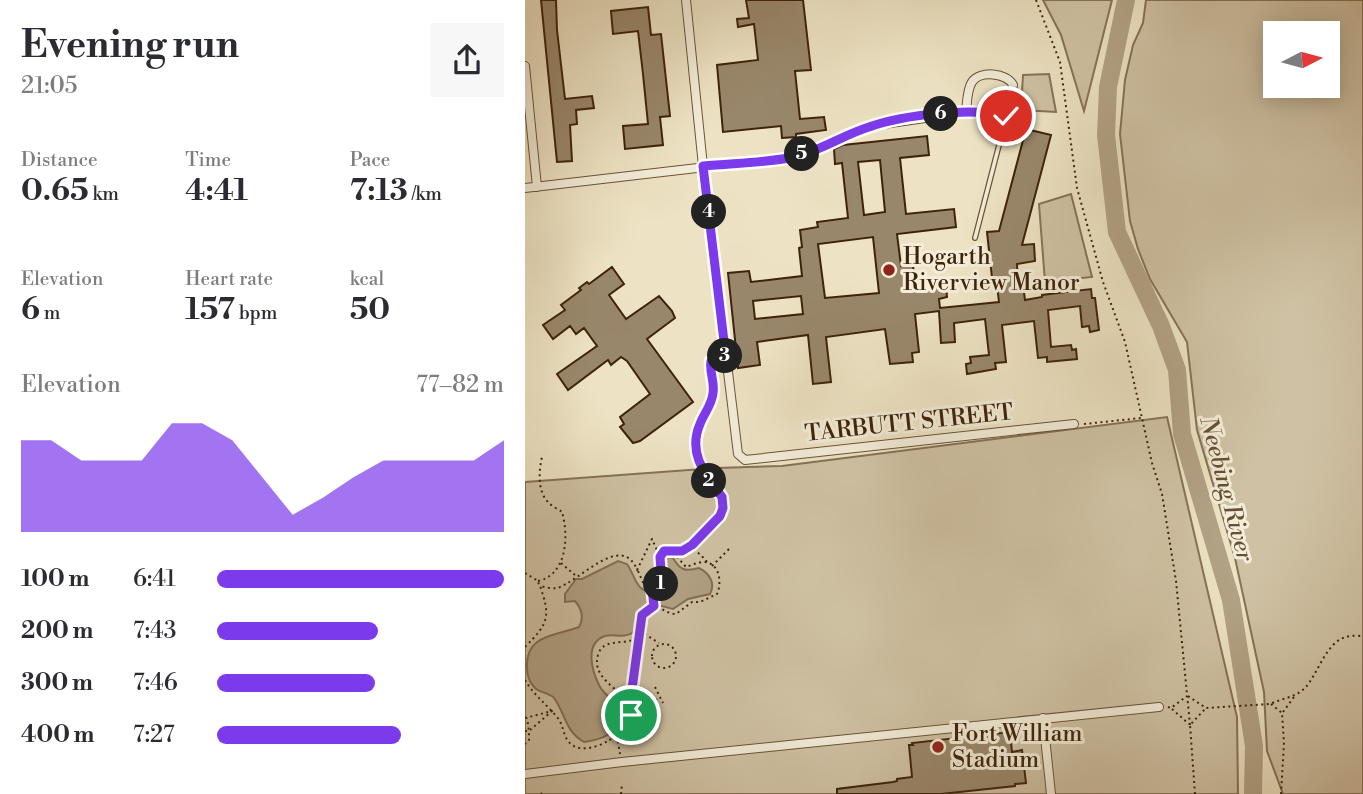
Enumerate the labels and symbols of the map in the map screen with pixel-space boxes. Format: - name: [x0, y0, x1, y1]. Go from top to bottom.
- north arrow: [1263, 21, 1341, 98]
- pin: [976, 86, 1036, 146]
- pin: 6: [923, 96, 959, 132]
- pin: 5: [785, 136, 819, 172]
- pin: 4: [691, 194, 727, 230]
- place label: Hogarth Riverview Manor: [903, 243, 1080, 297]
- marker: Hogarth Riverview Manor: [881, 262, 897, 278]
- pin: 3: [707, 338, 743, 374]
- street label: TARBUTT STREET: [803, 398, 1015, 448]
- water label: Neebing River: [1192, 412, 1260, 565]
- pin: 2: [691, 463, 727, 498]
- pin: 1: [643, 566, 679, 602]
- pin: [601, 685, 661, 745]
- place label: Fort William Stadium: [952, 720, 1082, 774]
- marker: Fort William Stadium: [930, 739, 946, 755]

